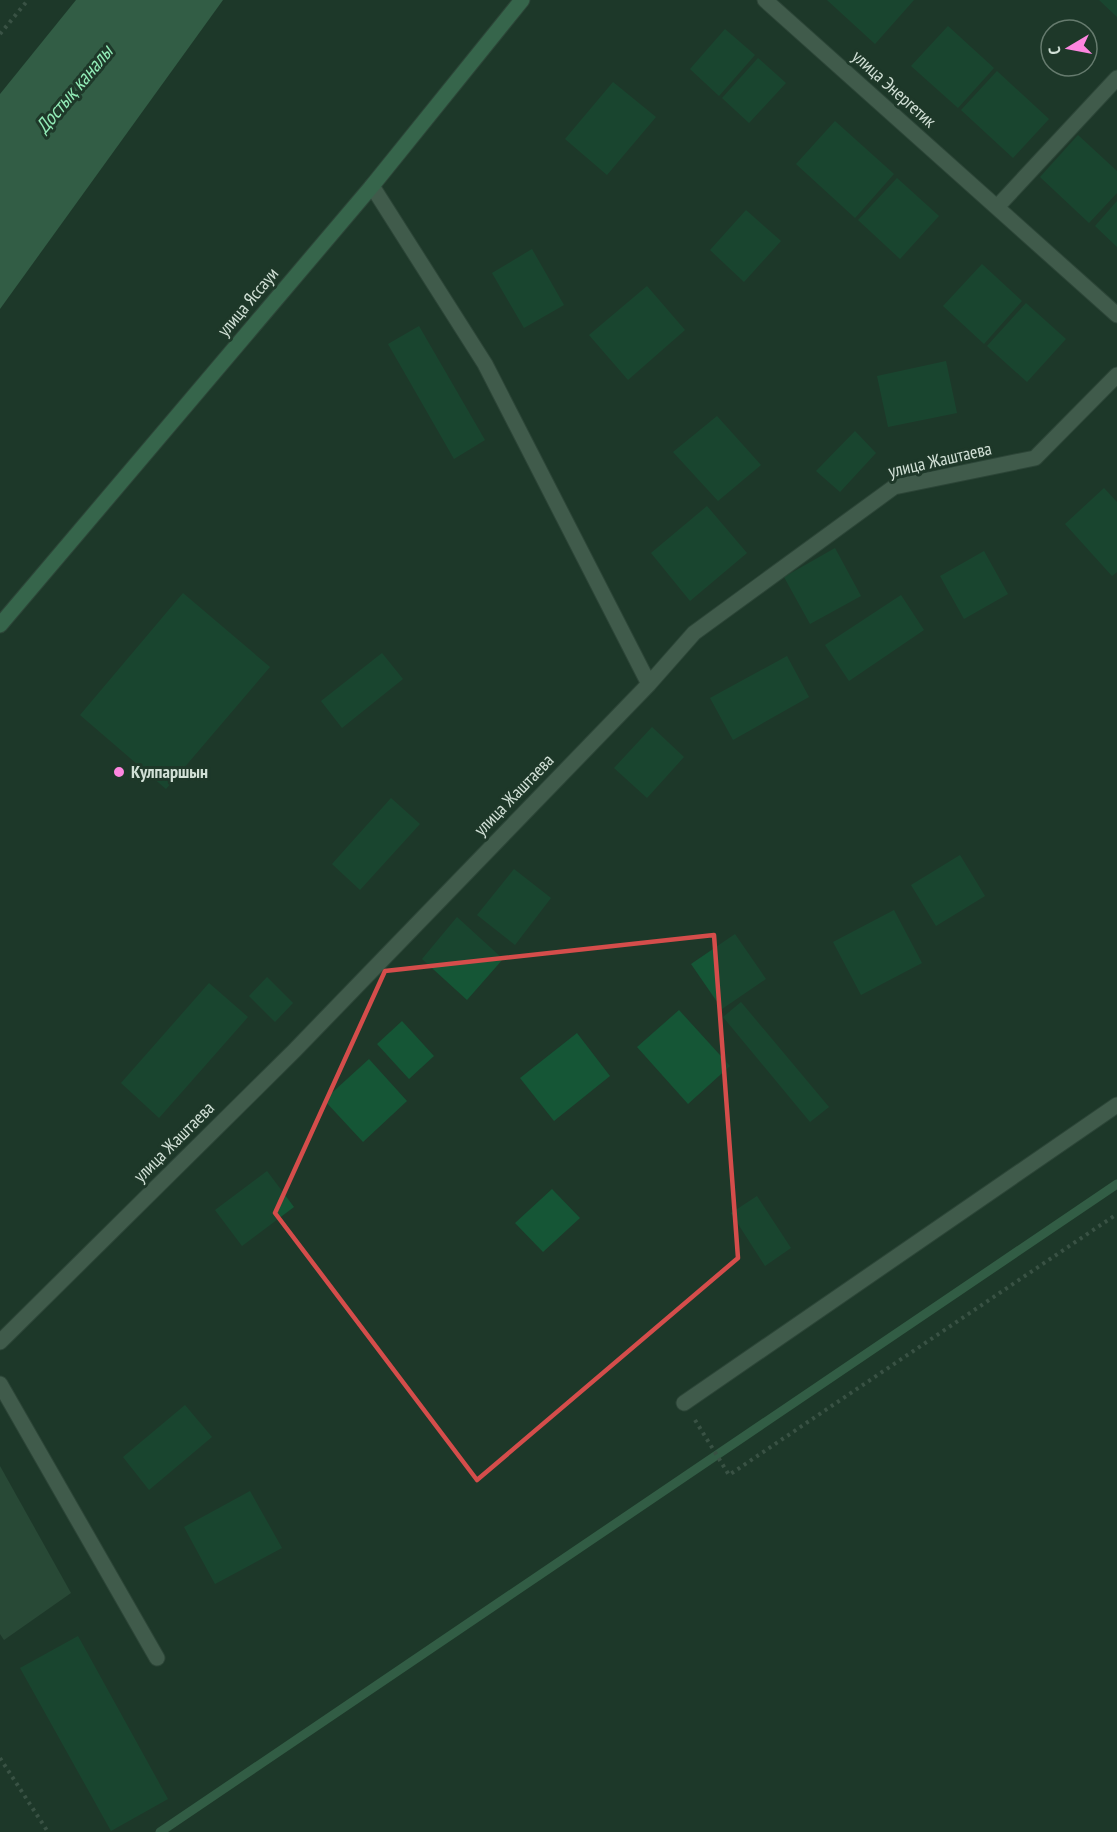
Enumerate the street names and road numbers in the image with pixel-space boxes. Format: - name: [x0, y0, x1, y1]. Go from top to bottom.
- street label: улица Энергетик: [847, 45, 941, 132]
- street label: улица Яссауи: [212, 262, 283, 341]
- street label: улица Жаштаева: [886, 436, 994, 483]
- street label: улица Жаштаева: [469, 749, 558, 840]
- street label: улица Жаштаева: [128, 1096, 219, 1187]

